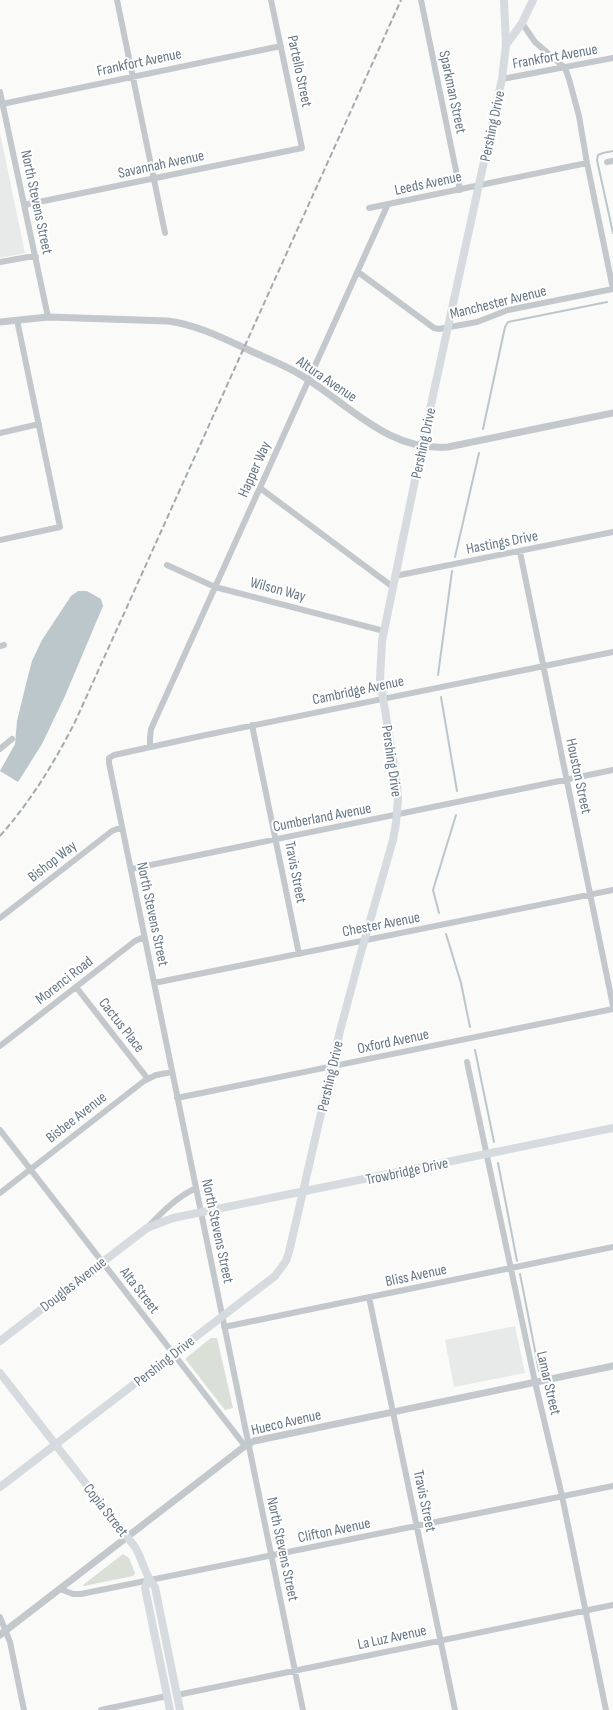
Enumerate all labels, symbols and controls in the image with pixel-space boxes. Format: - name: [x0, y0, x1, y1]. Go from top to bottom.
- street label: Partello Street: [283, 34, 316, 109]
- street label: Frankfort Avenue: [511, 40, 599, 73]
- street label: Frankfort Avenue: [95, 44, 183, 81]
- street label: Sparkman Street: [434, 49, 471, 136]
- street label: Pershing Drive: [476, 89, 509, 163]
- street label: Savannah Avenue: [116, 146, 206, 183]
- street label: North Stevens Street: [16, 148, 57, 256]
- street label: Leeds Avenue: [393, 167, 463, 200]
- street label: Manchester Avenue: [448, 281, 548, 324]
- street label: Altura Avenue: [292, 352, 361, 407]
- street label: Pershing Drive: [407, 406, 440, 480]
- street label: Happer Way: [234, 438, 275, 500]
- street label: Hastings Drive: [465, 526, 539, 559]
- street label: Wilson Way: [248, 573, 308, 606]
- street label: Cambridge Avenue: [311, 672, 406, 709]
- street label: Pershing Drive: [377, 724, 406, 798]
- street label: Houston Street: [561, 737, 596, 816]
- street label: Cumberland Avenue: [271, 799, 373, 836]
- street label: Bishop Way: [24, 836, 81, 886]
- street label: Travis Street: [280, 839, 311, 905]
- street label: North Stevens Street: [132, 860, 173, 968]
- street label: Chester Avenue: [341, 908, 422, 941]
- street label: Morenci Road: [32, 952, 97, 1009]
- street label: Cactus Place: [94, 994, 149, 1056]
- street label: Oxford Avenue: [356, 1025, 431, 1058]
- street label: Pershing Drive: [313, 1039, 348, 1113]
- street label: Bisbee Avenue: [42, 1088, 111, 1147]
- street label: Trowbridge Drive: [364, 1153, 450, 1189]
- street label: North Stevens Street: [197, 1177, 238, 1285]
- street label: Douglas Avenue: [36, 1253, 110, 1316]
- street label: Bliss Avenue: [384, 1260, 449, 1291]
- street label: Alta Street: [115, 1263, 164, 1318]
- street label: Pershing Drive: [130, 1332, 199, 1391]
- street label: Lamar Street: [532, 1349, 565, 1417]
- street label: Hueco Avenue: [249, 1405, 323, 1440]
- street label: Travis Street: [409, 1468, 440, 1534]
- street label: Copia Street: [79, 1480, 132, 1541]
- street label: North Stevens Street: [262, 1495, 303, 1603]
- street label: Clifton Avenue: [296, 1514, 372, 1547]
- street label: La Luz Avenue: [356, 1621, 428, 1654]

